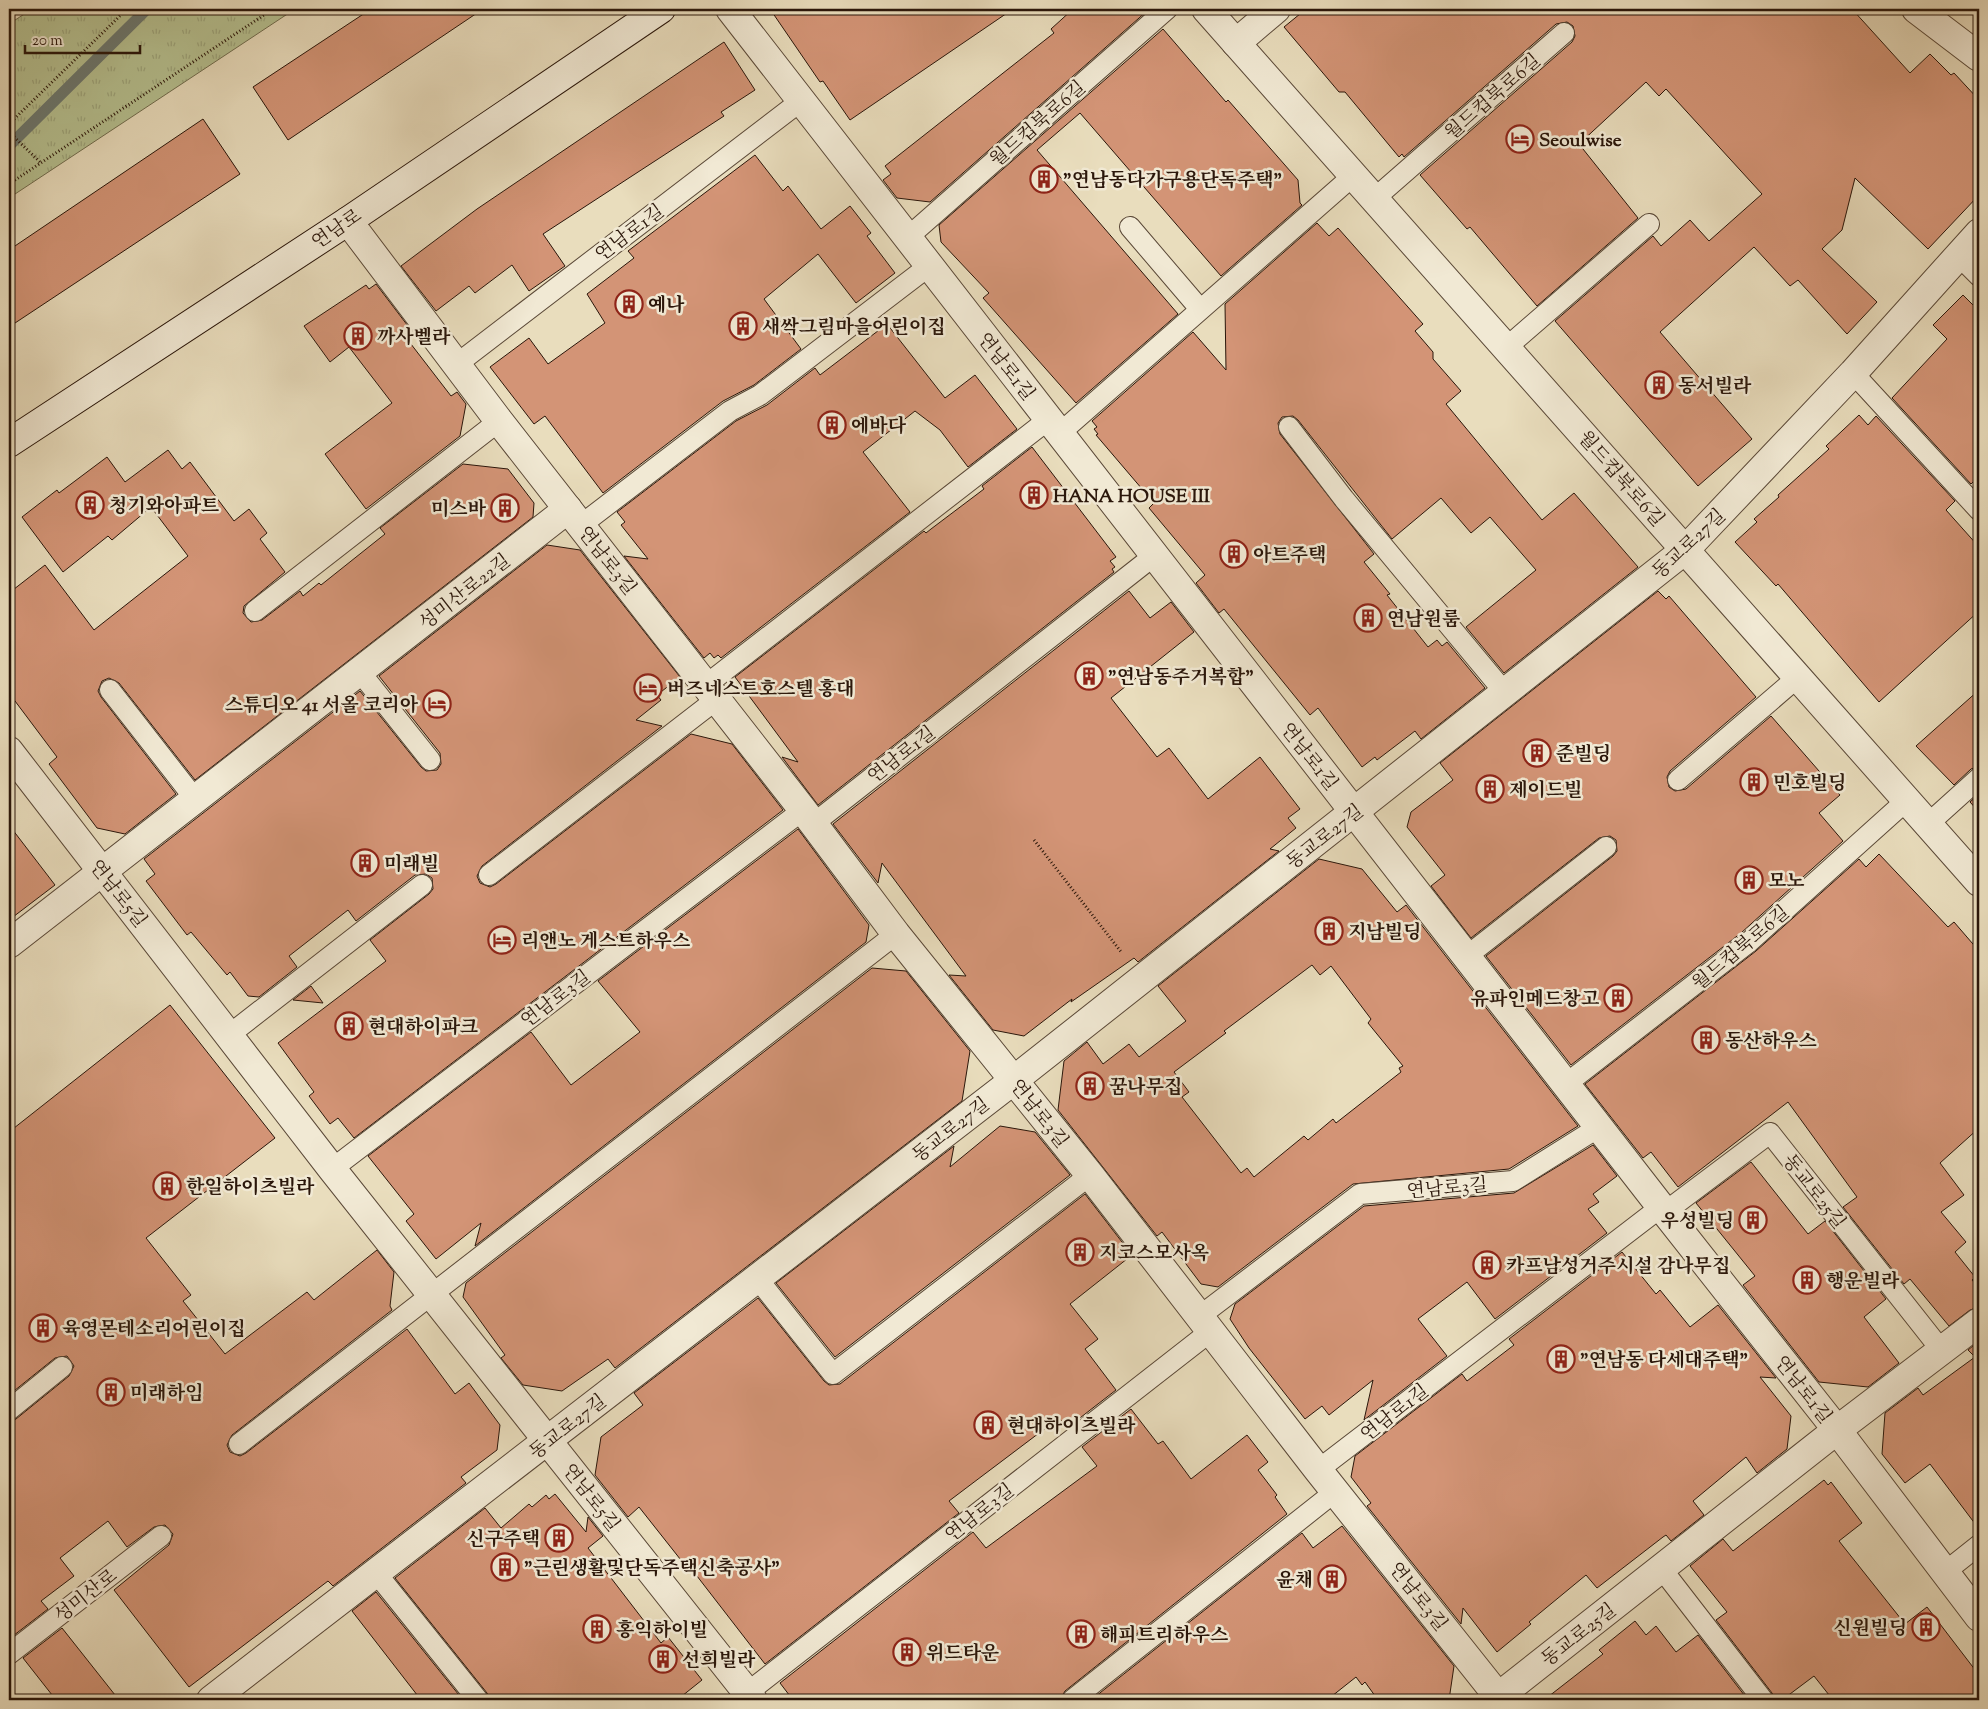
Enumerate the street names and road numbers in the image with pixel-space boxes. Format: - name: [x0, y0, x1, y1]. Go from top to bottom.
- street label: 월드컵북로6길: [1440, 48, 1548, 147]
- street label: 월드컵북로6길: [985, 75, 1093, 174]
- street label: 연남로1길: [590, 199, 671, 269]
- street label: 연남로: [307, 203, 368, 257]
- street label: 연남로1길: [970, 328, 1040, 407]
- street label: 월드컵북로6길: [1571, 426, 1670, 534]
- street label: 동교로27길: [1647, 504, 1732, 586]
- street label: 연남로3길: [570, 521, 642, 602]
- street label: 성미산로22길: [414, 549, 517, 637]
- street label: 연남로1길: [1273, 718, 1343, 797]
- street label: 연남로1길: [863, 721, 942, 791]
- street label: 동교로27길: [1281, 799, 1370, 877]
- street label: 연남로5길: [82, 855, 152, 934]
- street label: 월드컵북로6길: [1687, 900, 1796, 998]
- street label: 연남로3길: [516, 965, 597, 1035]
- street label: 연남로3길: [1002, 1074, 1074, 1155]
- street label: 동교로27길: [907, 1092, 996, 1170]
- street label: 동교로25길: [1775, 1149, 1851, 1236]
- street label: 연남로3길: [1406, 1173, 1489, 1206]
- street label: 연남로1길: [1767, 1351, 1837, 1430]
- street label: 연남로1길: [1356, 1379, 1435, 1449]
- street label: 동교로27길: [524, 1389, 613, 1467]
- street label: 연남로5길: [555, 1459, 625, 1538]
- street label: 연남로3길: [940, 1478, 1021, 1550]
- street label: 연남로3길: [1381, 1557, 1453, 1638]
- street label: 성미산로: [49, 1564, 124, 1630]
- street label: 동교로25길: [1536, 1598, 1623, 1674]

